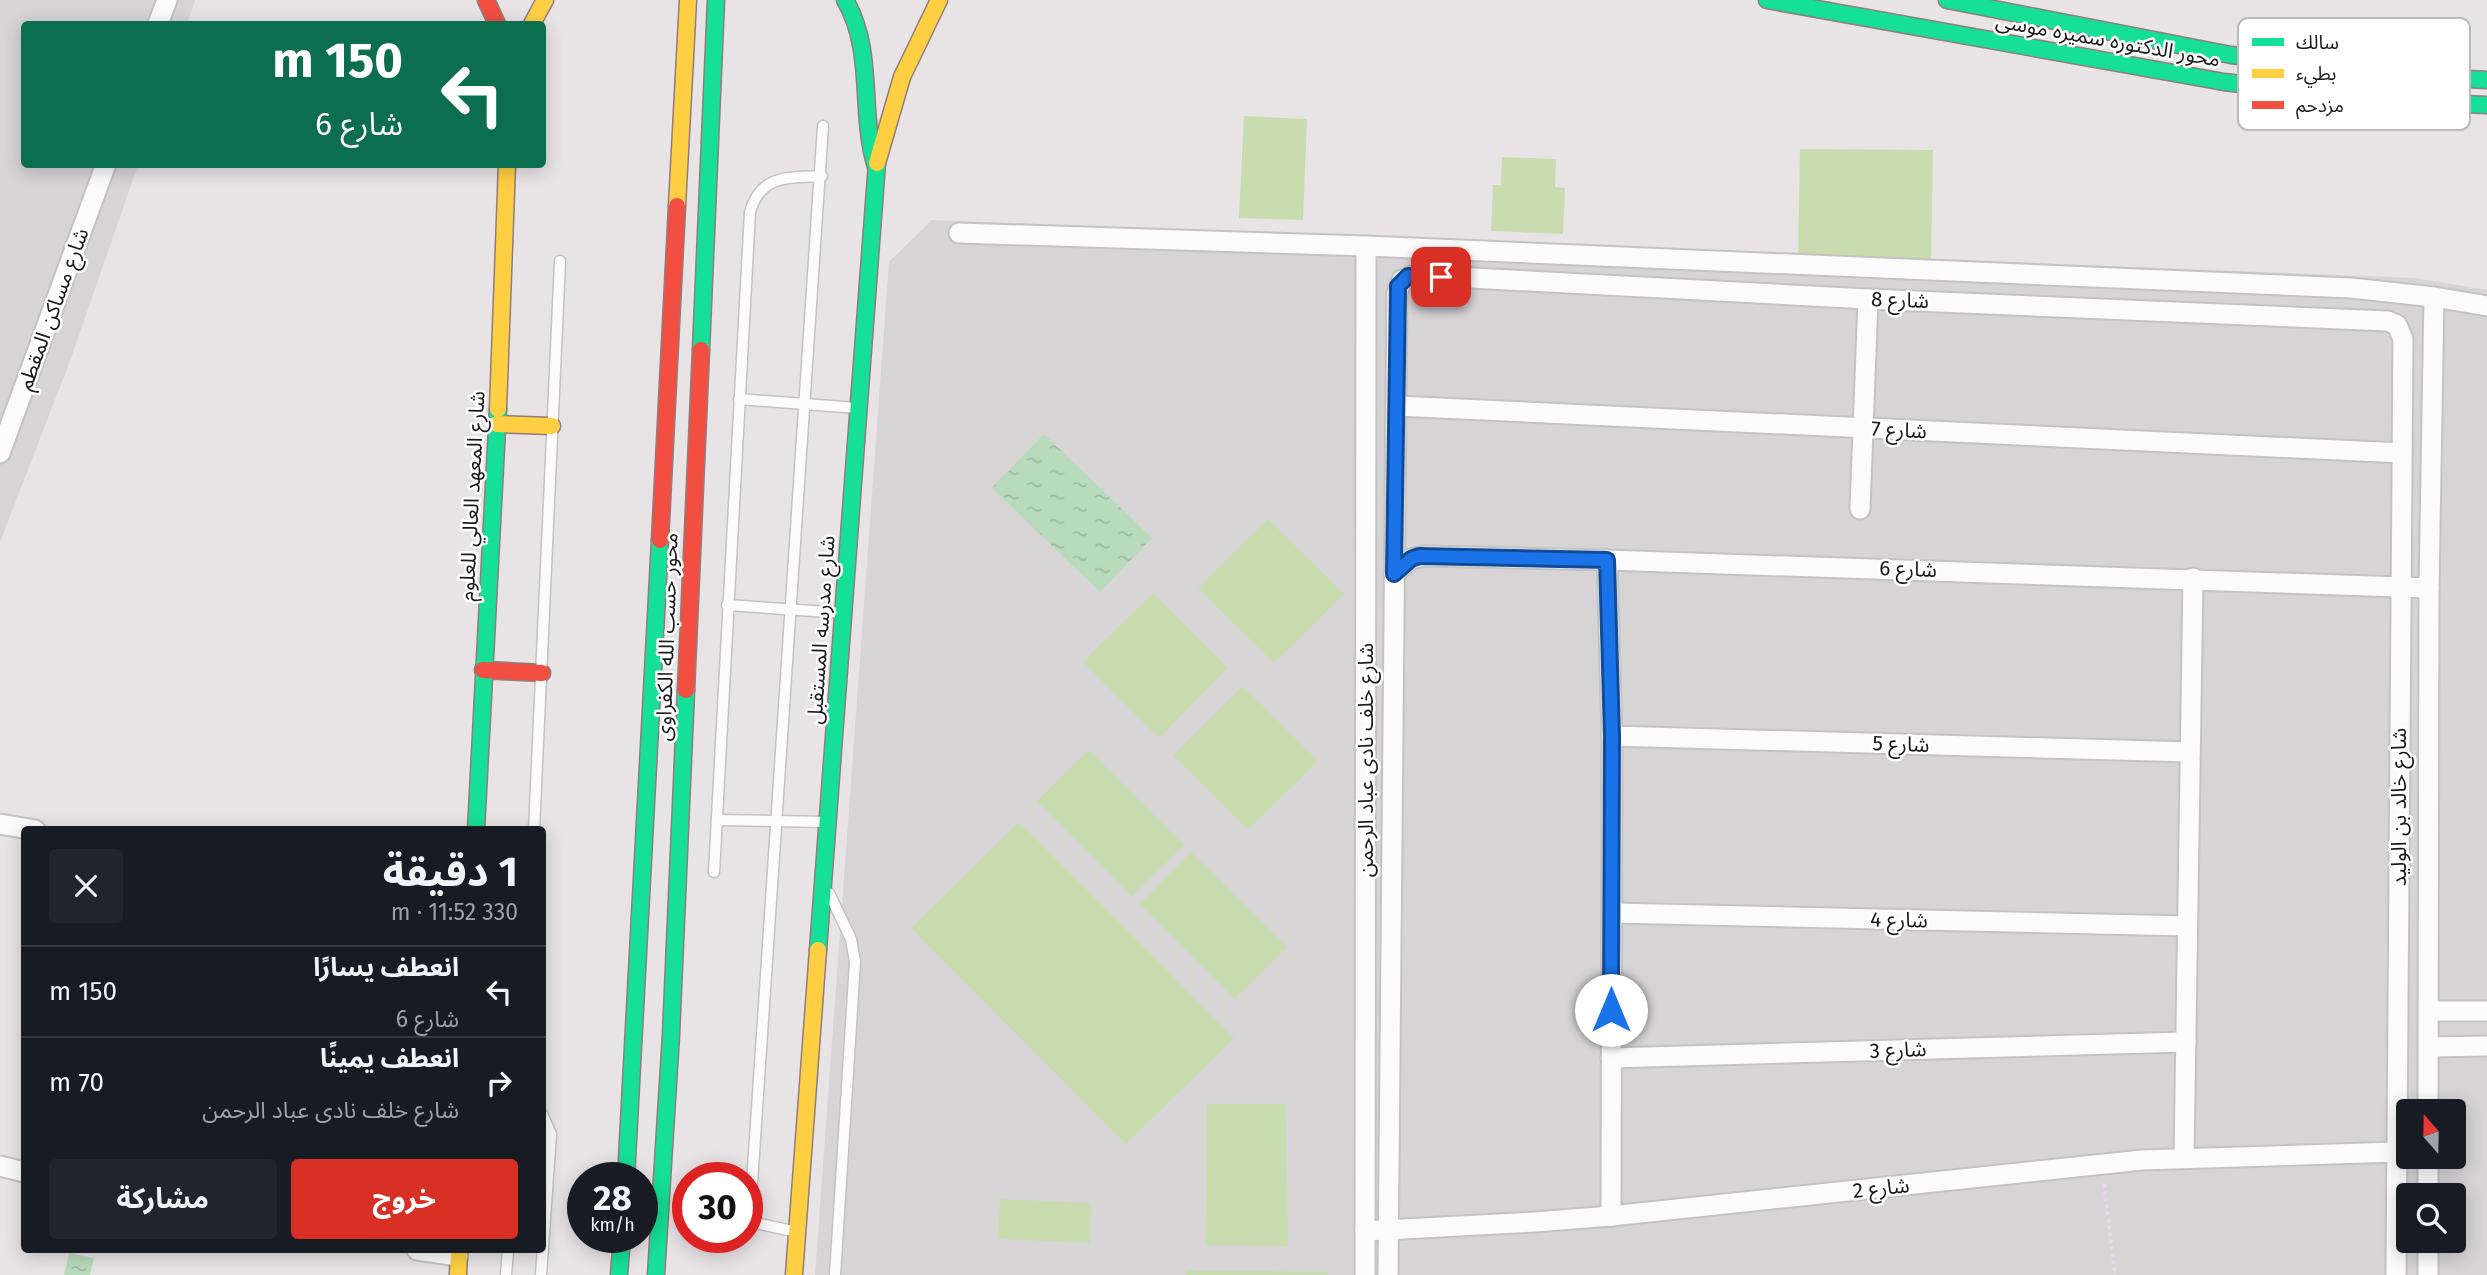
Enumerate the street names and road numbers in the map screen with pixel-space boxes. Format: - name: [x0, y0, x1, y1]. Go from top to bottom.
- street label: محور الدكتوره سميره موسى: [1994, 7, 2222, 73]
- street label: شارع مساكن المقطم: [12, 224, 96, 394]
- street label: شارع 8: [1870, 286, 1929, 316]
- street label: شارع المعهد العالي للعلوم: [454, 390, 493, 602]
- street label: شارع 7: [1870, 416, 1928, 446]
- street label: محور حسب الله الكفراوى: [650, 532, 684, 742]
- street label: شارع مدرسه المستقبل: [801, 535, 843, 725]
- street label: شارع 6: [1879, 555, 1937, 585]
- street label: شارع خلف نادى عباد الرحمن: [1353, 643, 1381, 877]
- street label: شارع خالد بن الوليد: [2386, 728, 2414, 886]
- street label: شارع 5: [1872, 730, 1930, 760]
- street label: شارع 4: [1870, 906, 1928, 936]
- street label: شارع 3: [1869, 1036, 1927, 1066]
- street label: شارع 2: [1851, 1172, 1911, 1206]

